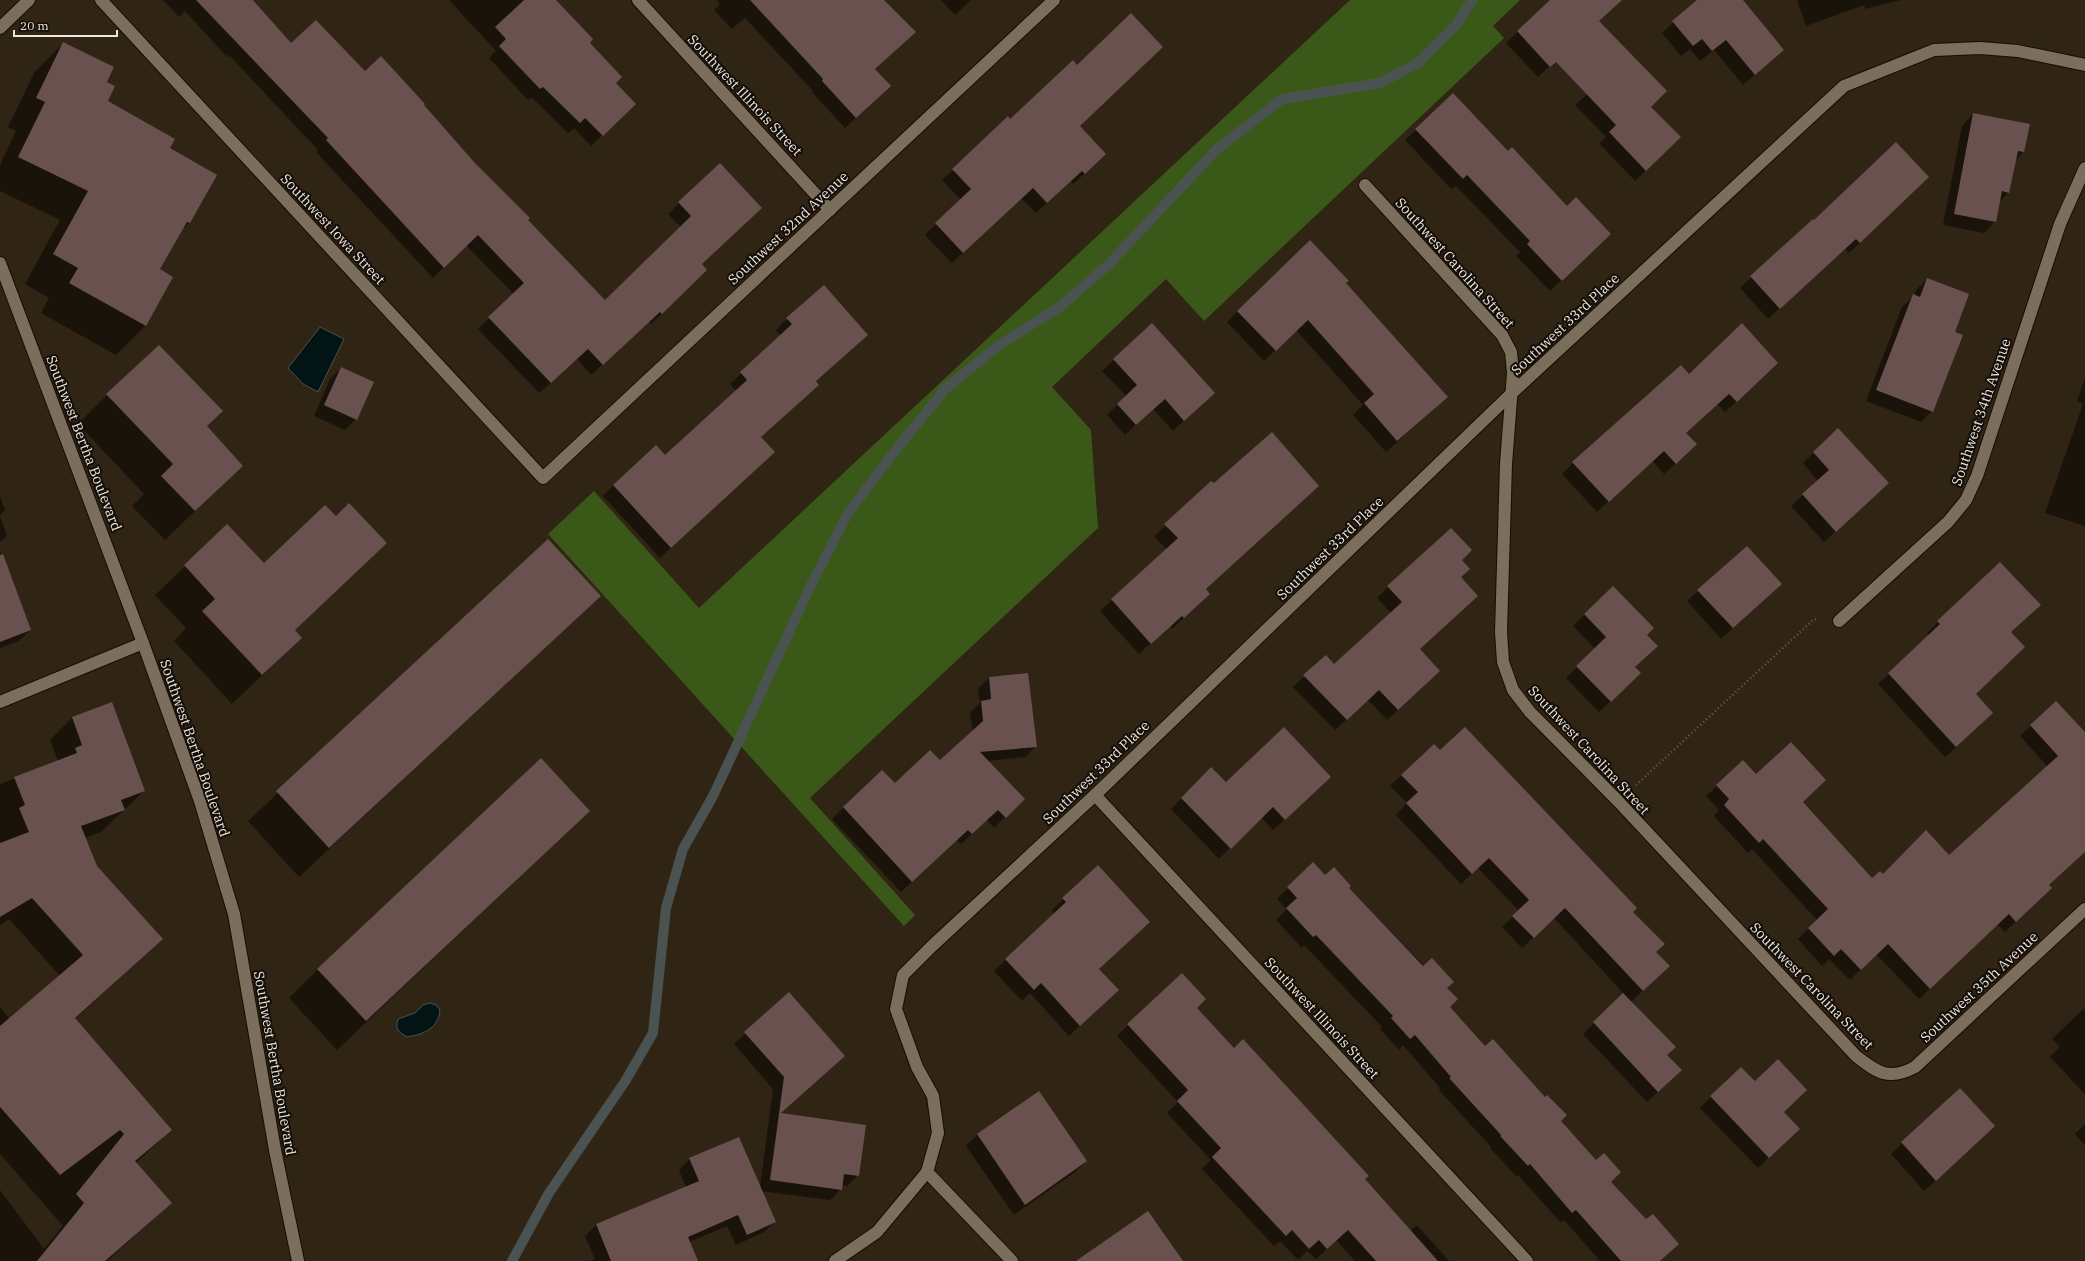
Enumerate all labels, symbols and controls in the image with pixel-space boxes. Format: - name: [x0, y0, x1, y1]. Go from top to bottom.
- scale bar: [14, 12, 117, 38]
- text: 20 m: [20, 18, 49, 33]
- street label: Southwest Illinois Street: [684, 30, 806, 160]
- street label: Southwest 32nd Avenue: [724, 167, 852, 289]
- street label: Southwest Iowa Street: [277, 170, 389, 288]
- street label: Southwest Carolina Street: [1391, 194, 1519, 332]
- street label: Southwest 33rd Place: [1507, 269, 1623, 379]
- street label: Southwest 34th Avenue: [1947, 336, 2015, 488]
- street label: Southwest Bertha Boulevard: [42, 353, 126, 534]
- street label: Southwest 33rd Place: [1273, 492, 1387, 604]
- street label: Southwest Bertha Boulevard: [156, 657, 234, 840]
- street label: Southwest Carolina Street: [1524, 682, 1654, 818]
- street label: Southwest 33rd Place: [1039, 716, 1153, 828]
- street label: Southwest Carolina Street: [1746, 919, 1878, 1053]
- street label: Southwest 35th Avenue: [1916, 928, 2042, 1046]
- street label: Southwest Illinois Street: [1261, 953, 1383, 1083]
- street label: Southwest Bertha Boulevard: [250, 970, 300, 1157]

